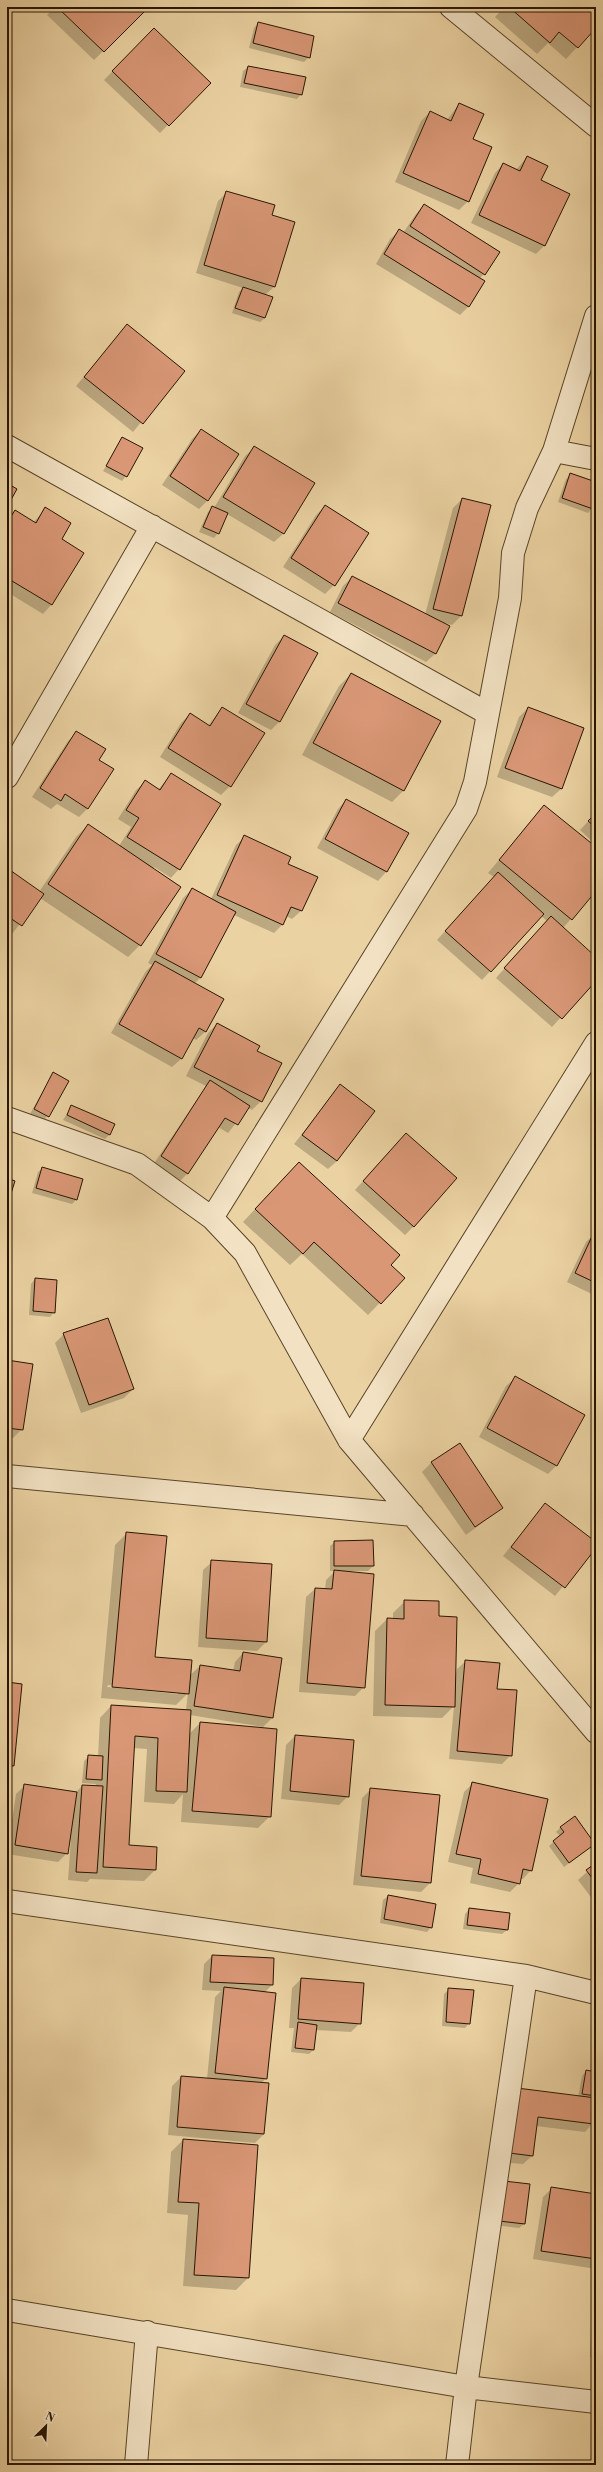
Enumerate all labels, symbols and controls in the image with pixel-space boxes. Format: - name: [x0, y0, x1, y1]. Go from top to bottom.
- north arrow: [26, 2406, 66, 2446]
- text: N: [43, 2410, 57, 2426]

